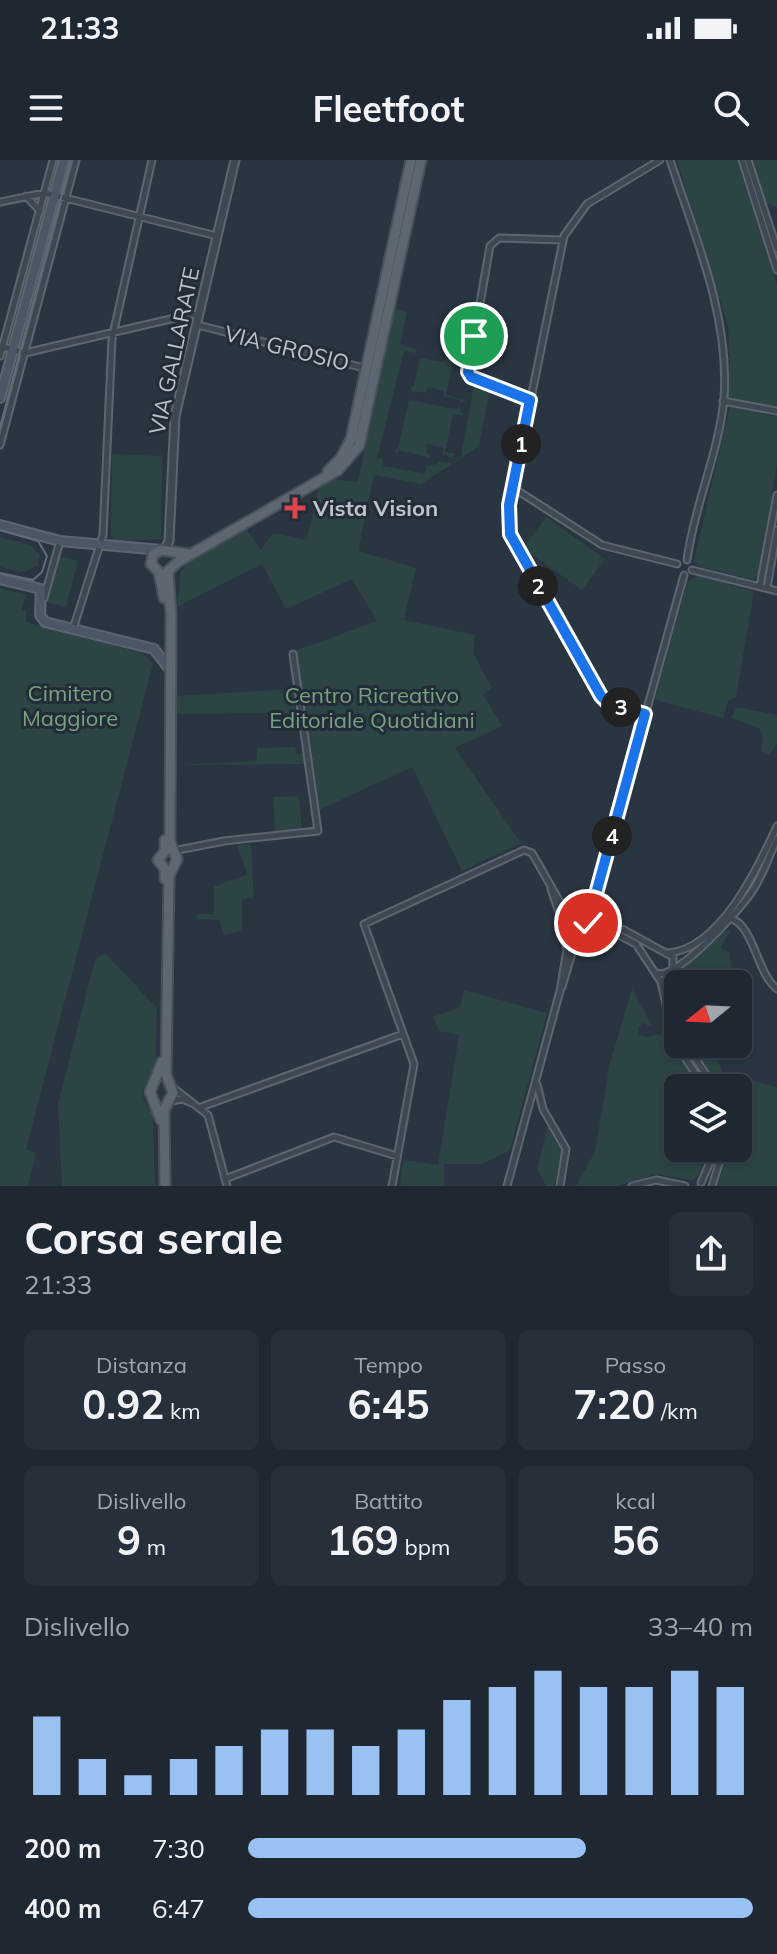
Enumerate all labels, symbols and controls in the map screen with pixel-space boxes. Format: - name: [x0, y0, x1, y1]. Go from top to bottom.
- text: 21:33: [40, 9, 119, 47]
- icon: menu: [24, 86, 68, 130]
- text: Fleetfoot: [313, 86, 464, 131]
- icon: search: [709, 86, 753, 130]
- street label: VIA GALLARATE: [143, 265, 205, 437]
- pin: [440, 302, 508, 370]
- icon: arrive: [452, 314, 496, 358]
- street label: VIA GROSIO: [222, 319, 352, 377]
- pin: 1: [501, 424, 541, 464]
- text: 1: [514, 430, 528, 458]
- place label: Vista Vision: [312, 494, 438, 522]
- marker: Vista Vision: [284, 497, 306, 519]
- pin: 2: [518, 566, 558, 606]
- text: 2: [531, 572, 545, 600]
- park label: Cimitero Maggiore: [22, 679, 118, 732]
- park label: Centro Ricreativo Editoriale Quotidiani: [269, 681, 475, 734]
- pin: 3: [601, 687, 641, 727]
- text: 3: [614, 693, 628, 721]
- pin: 4: [592, 816, 632, 856]
- text: 4: [605, 822, 619, 850]
- pin: [554, 889, 622, 957]
- icon: check: [566, 901, 610, 945]
- north arrow: [664, 970, 752, 1058]
- map controls: [664, 970, 752, 1162]
- button: layers: [664, 1074, 752, 1162]
- text: Corsa serale: [24, 1210, 283, 1265]
- button: share: [669, 1212, 753, 1296]
- text: 21:33: [24, 1268, 92, 1301]
- text: Distanza: [96, 1351, 187, 1379]
- text: Tempo: [354, 1351, 423, 1379]
- text: Passo: [605, 1351, 666, 1379]
- text: 0.92: [82, 1379, 164, 1429]
- text: 6:45: [348, 1379, 429, 1429]
- text: 7:20: [573, 1379, 655, 1429]
- text: km: [164, 1397, 201, 1425]
- text: /km: [655, 1397, 698, 1425]
- text: Dislivello: [97, 1487, 186, 1515]
- text: Battito: [354, 1487, 423, 1515]
- text: kcal: [615, 1487, 656, 1515]
- text: 9: [117, 1515, 141, 1565]
- text: 169: [327, 1515, 399, 1565]
- text: 56: [612, 1515, 660, 1565]
- text: m: [141, 1533, 166, 1561]
- text: bpm: [399, 1533, 450, 1561]
- text: Dislivello: [24, 1610, 130, 1643]
- text: 33–40 m: [648, 1610, 753, 1643]
- text: 200 m: [24, 1832, 101, 1865]
- text: 7:30: [152, 1832, 205, 1865]
- text: 400 m: [24, 1892, 101, 1925]
- text: 6:47: [152, 1892, 205, 1925]

